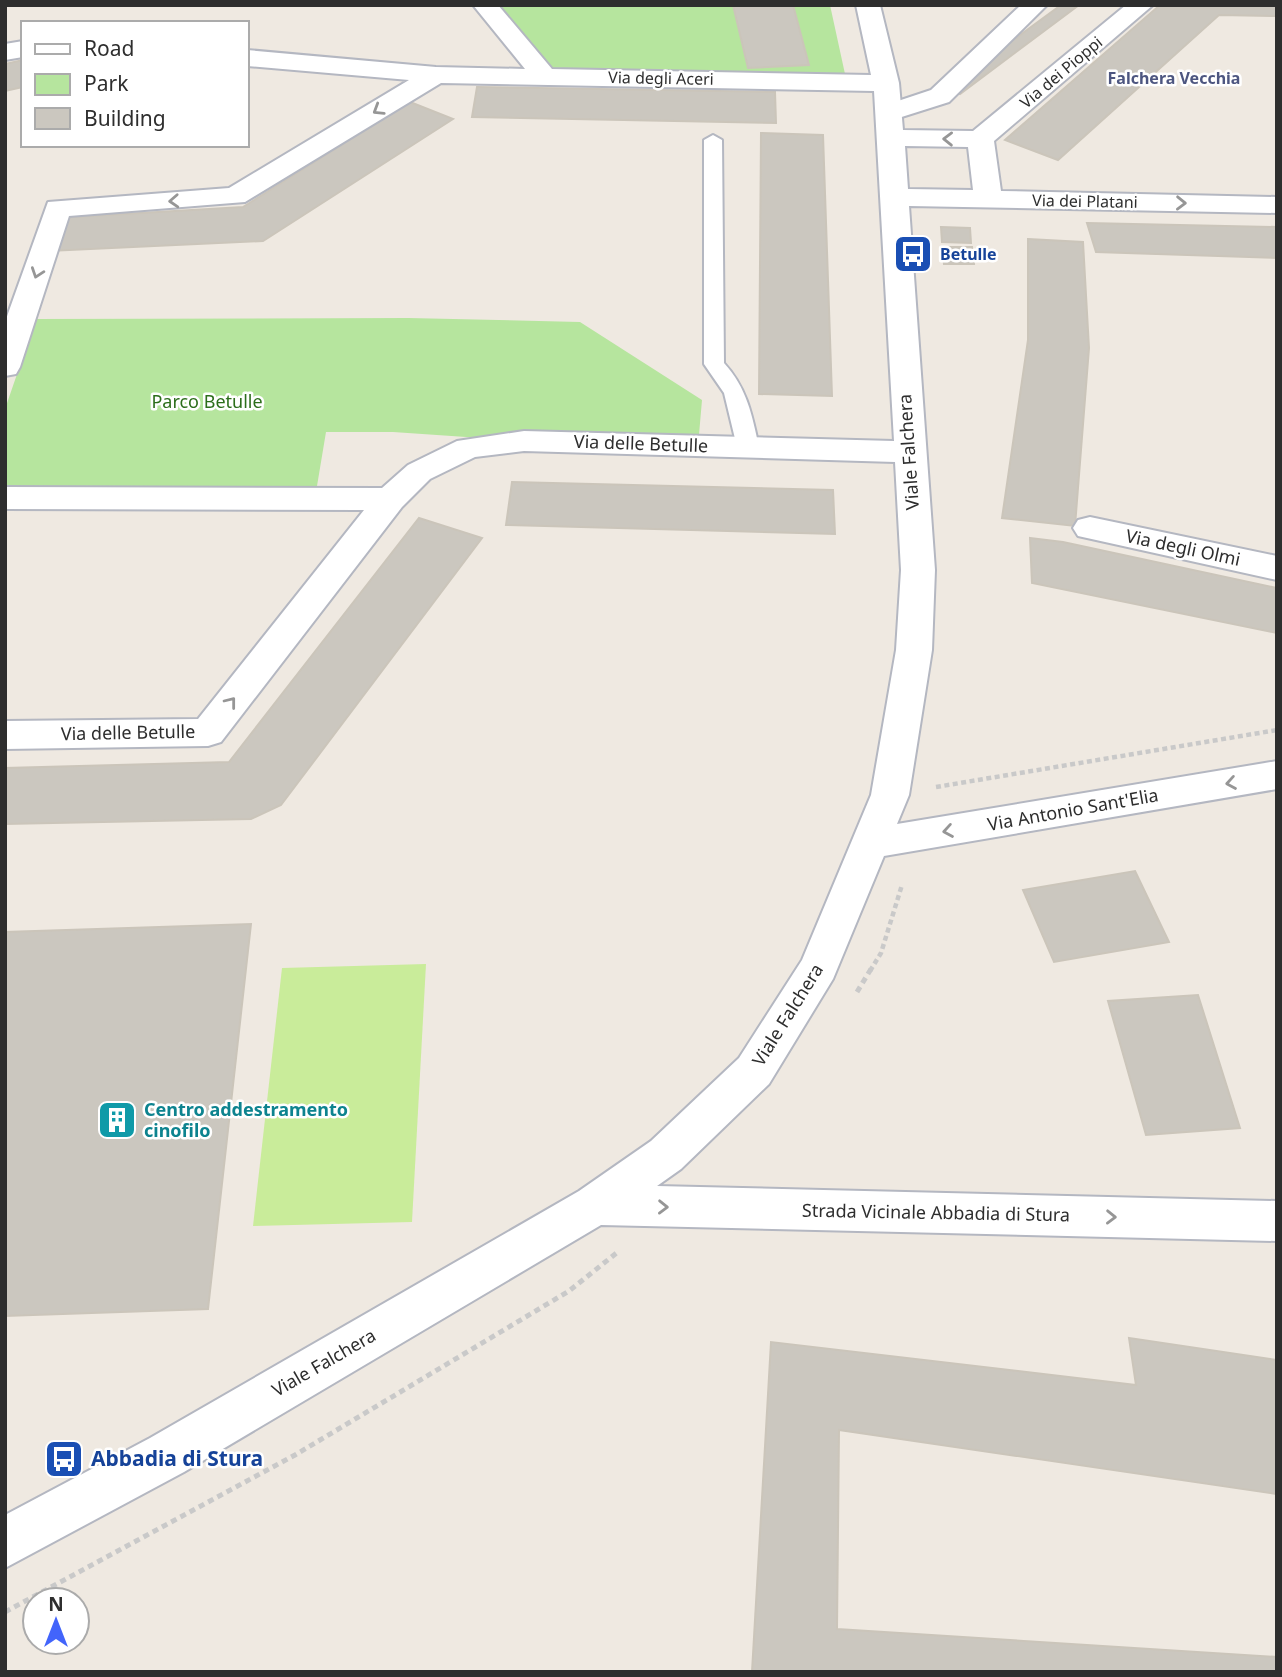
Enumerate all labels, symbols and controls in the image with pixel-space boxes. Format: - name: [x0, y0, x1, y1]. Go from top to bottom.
- legend: [21, 21, 248, 147]
- street label: Via dei Pioppi: [1015, 31, 1107, 113]
- text: Road: [84, 34, 134, 62]
- street label: Via degli Aceri: [608, 66, 714, 90]
- district label: Falchera Vecchia: [1108, 67, 1240, 89]
- text: Park: [84, 69, 129, 97]
- one-way arrow: [372, 102, 385, 115]
- text: Building: [84, 104, 166, 132]
- one-way arrow: [942, 131, 953, 146]
- street label: Via dei Platani: [1032, 189, 1138, 213]
- one-way arrow: [168, 193, 179, 208]
- one-way arrow: [1177, 195, 1187, 211]
- bus stop icon: Betulle: [892, 233, 934, 275]
- place label: Betulle: [940, 243, 997, 265]
- one-way arrow: [31, 266, 45, 278]
- park label: Parco Betulle: [151, 389, 263, 413]
- street label: Viale Falchera: [892, 393, 924, 511]
- street label: Via delle Betulle: [573, 429, 709, 457]
- street label: Via degli Olmi: [1124, 523, 1243, 571]
- one-way arrow: [222, 698, 235, 710]
- street label: Via delle Betulle: [61, 719, 195, 745]
- one-way arrow: [1225, 775, 1237, 790]
- street label: Via Antonio Sant'Elia: [986, 782, 1160, 836]
- one-way arrow: [942, 823, 954, 838]
- street label: Viale Falchera: [746, 959, 828, 1070]
- place label: Centro addestramento cinofilo: [144, 1097, 348, 1142]
- building icon: Centro addestramento cinofilo: [96, 1099, 138, 1141]
- street label: Strada Vicinale Abbadia di Stura: [802, 1198, 1070, 1226]
- one-way arrow: [658, 1199, 669, 1214]
- one-way arrow: [1106, 1209, 1117, 1225]
- street label: Viale Falchera: [267, 1323, 380, 1402]
- bus stop icon: Abbadia di Stura: [43, 1438, 85, 1480]
- place label: Abbadia di Stura: [91, 1444, 263, 1472]
- north arrow: [21, 1586, 91, 1656]
- text: N: [48, 1591, 64, 1617]

